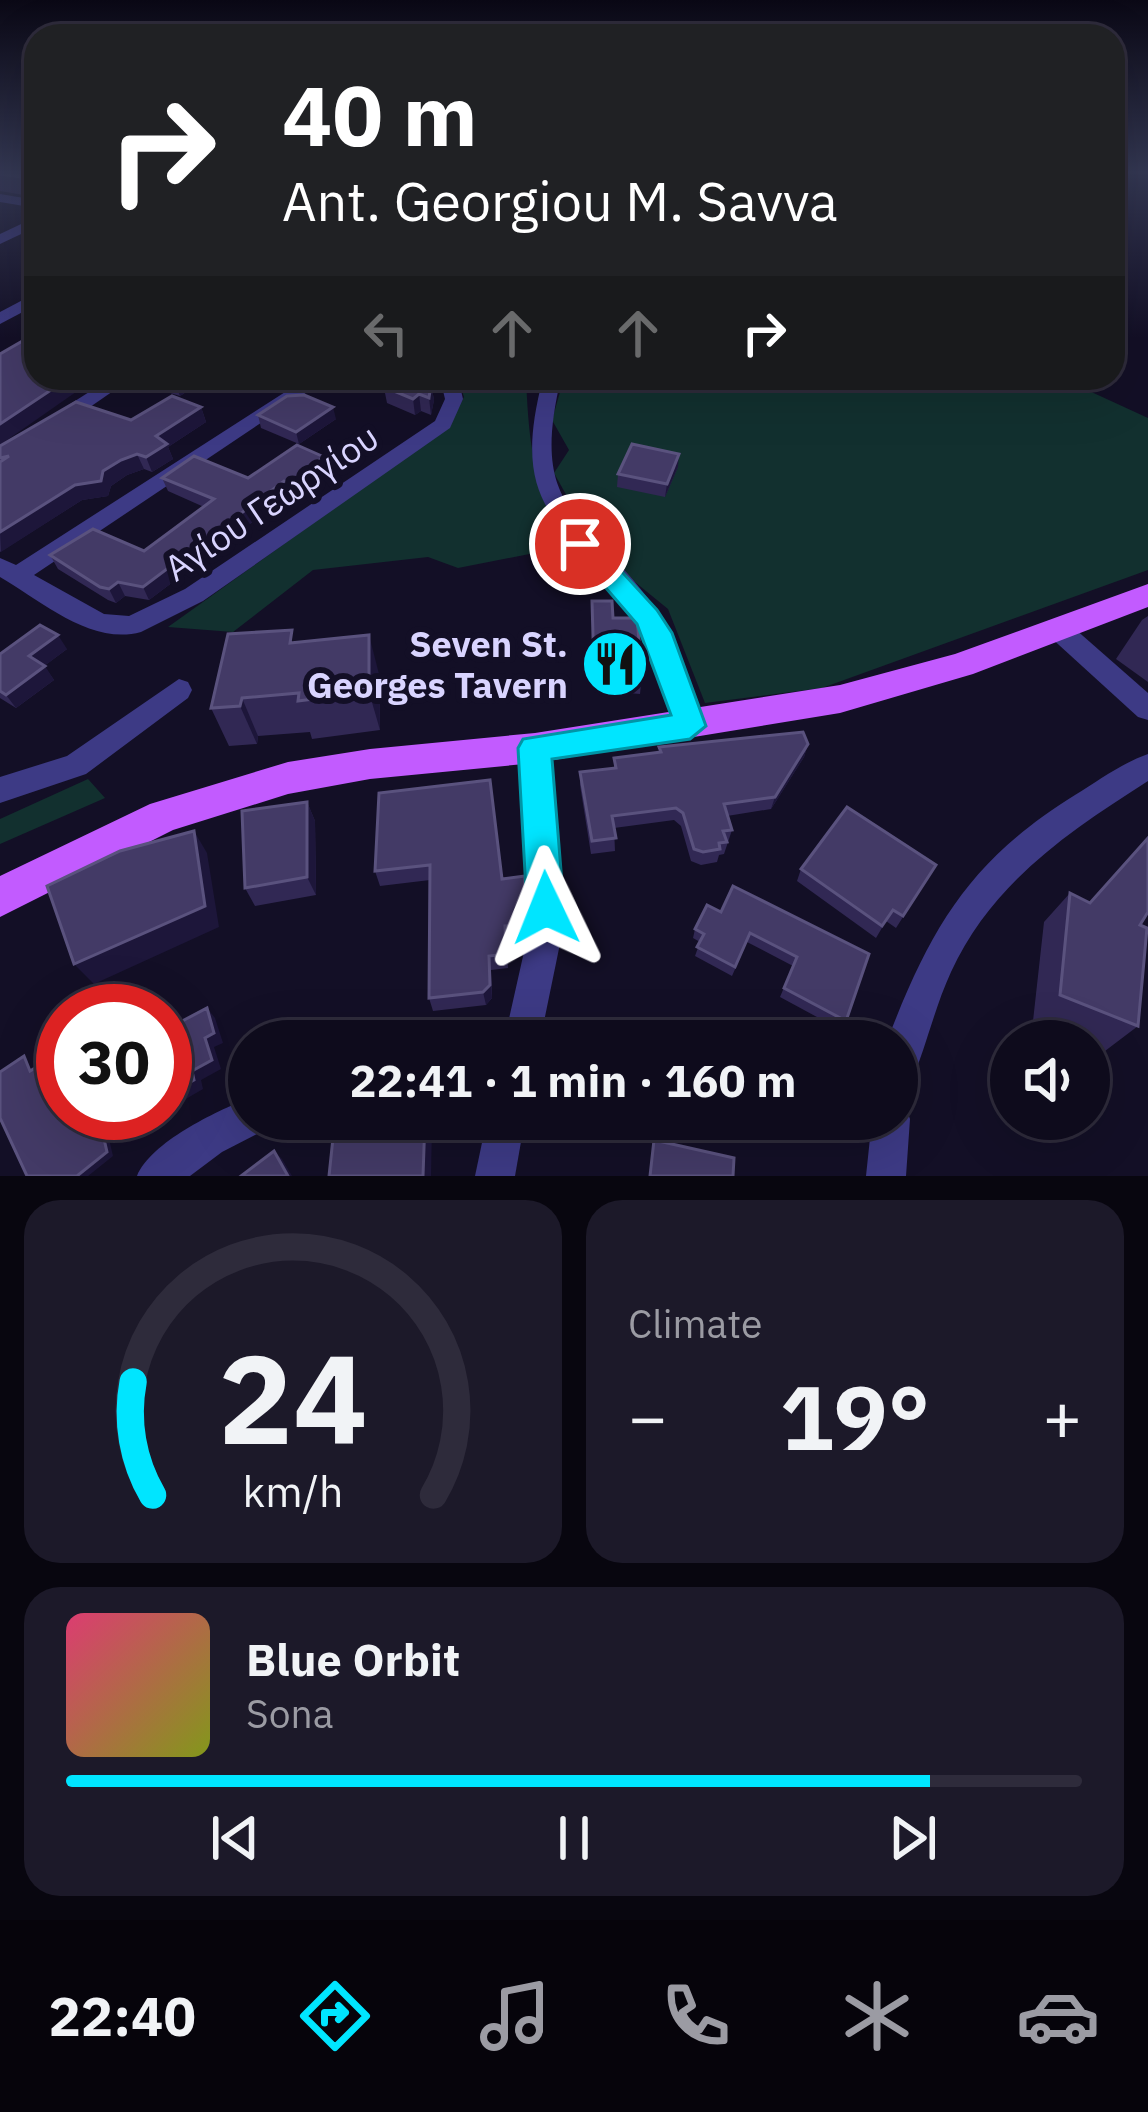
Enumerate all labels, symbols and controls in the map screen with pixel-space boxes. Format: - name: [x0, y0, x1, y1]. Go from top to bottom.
- text: 40 m: [282, 60, 478, 169]
- icon: right: [84, 72, 240, 228]
- text: Ant. Georgiou M. Savva: [282, 166, 838, 236]
- icon: left: [353, 300, 419, 366]
- icon: ahead: [479, 300, 545, 366]
- icon: ahead: [605, 300, 671, 366]
- icon: right: [731, 300, 797, 366]
- street label: Αγίου Γεωργίου: [155, 413, 387, 591]
- pin: [529, 493, 631, 595]
- icon: arrive: [547, 511, 613, 577]
- place label: Seven St. Georges Tavern: [307, 620, 568, 708]
- restaurant icon: Seven St. Georges Tavern: [580, 629, 650, 699]
- position arrow: [483, 845, 609, 971]
- speed limit sign: 30: [36, 984, 192, 1140]
- map controls: [990, 1020, 1110, 1140]
- button: sound: [990, 1020, 1110, 1140]
- text: 22:41 · 1 min · 160 m: [350, 1051, 796, 1109]
- text: Climate: [628, 1298, 762, 1349]
- text: 24: [218, 1316, 368, 1478]
- text: 19°: [780, 1358, 930, 1475]
- text: −: [628, 1373, 668, 1459]
- text: +: [1042, 1373, 1082, 1459]
- text: km/h: [243, 1462, 343, 1518]
- text: Blue Orbit: [246, 1630, 460, 1688]
- text: Sona: [246, 1688, 333, 1739]
- icon: previous: [202, 1805, 268, 1871]
- icon: pause: [541, 1805, 607, 1871]
- icon: next: [880, 1805, 946, 1871]
- icon: directions: [293, 1974, 377, 2058]
- icon: music: [473, 1974, 557, 2058]
- icon: phone: [654, 1974, 738, 2058]
- icon: climate: [835, 1974, 919, 2058]
- icon: car: [1016, 1974, 1100, 2058]
- text: 22:40: [48, 1981, 196, 2051]

